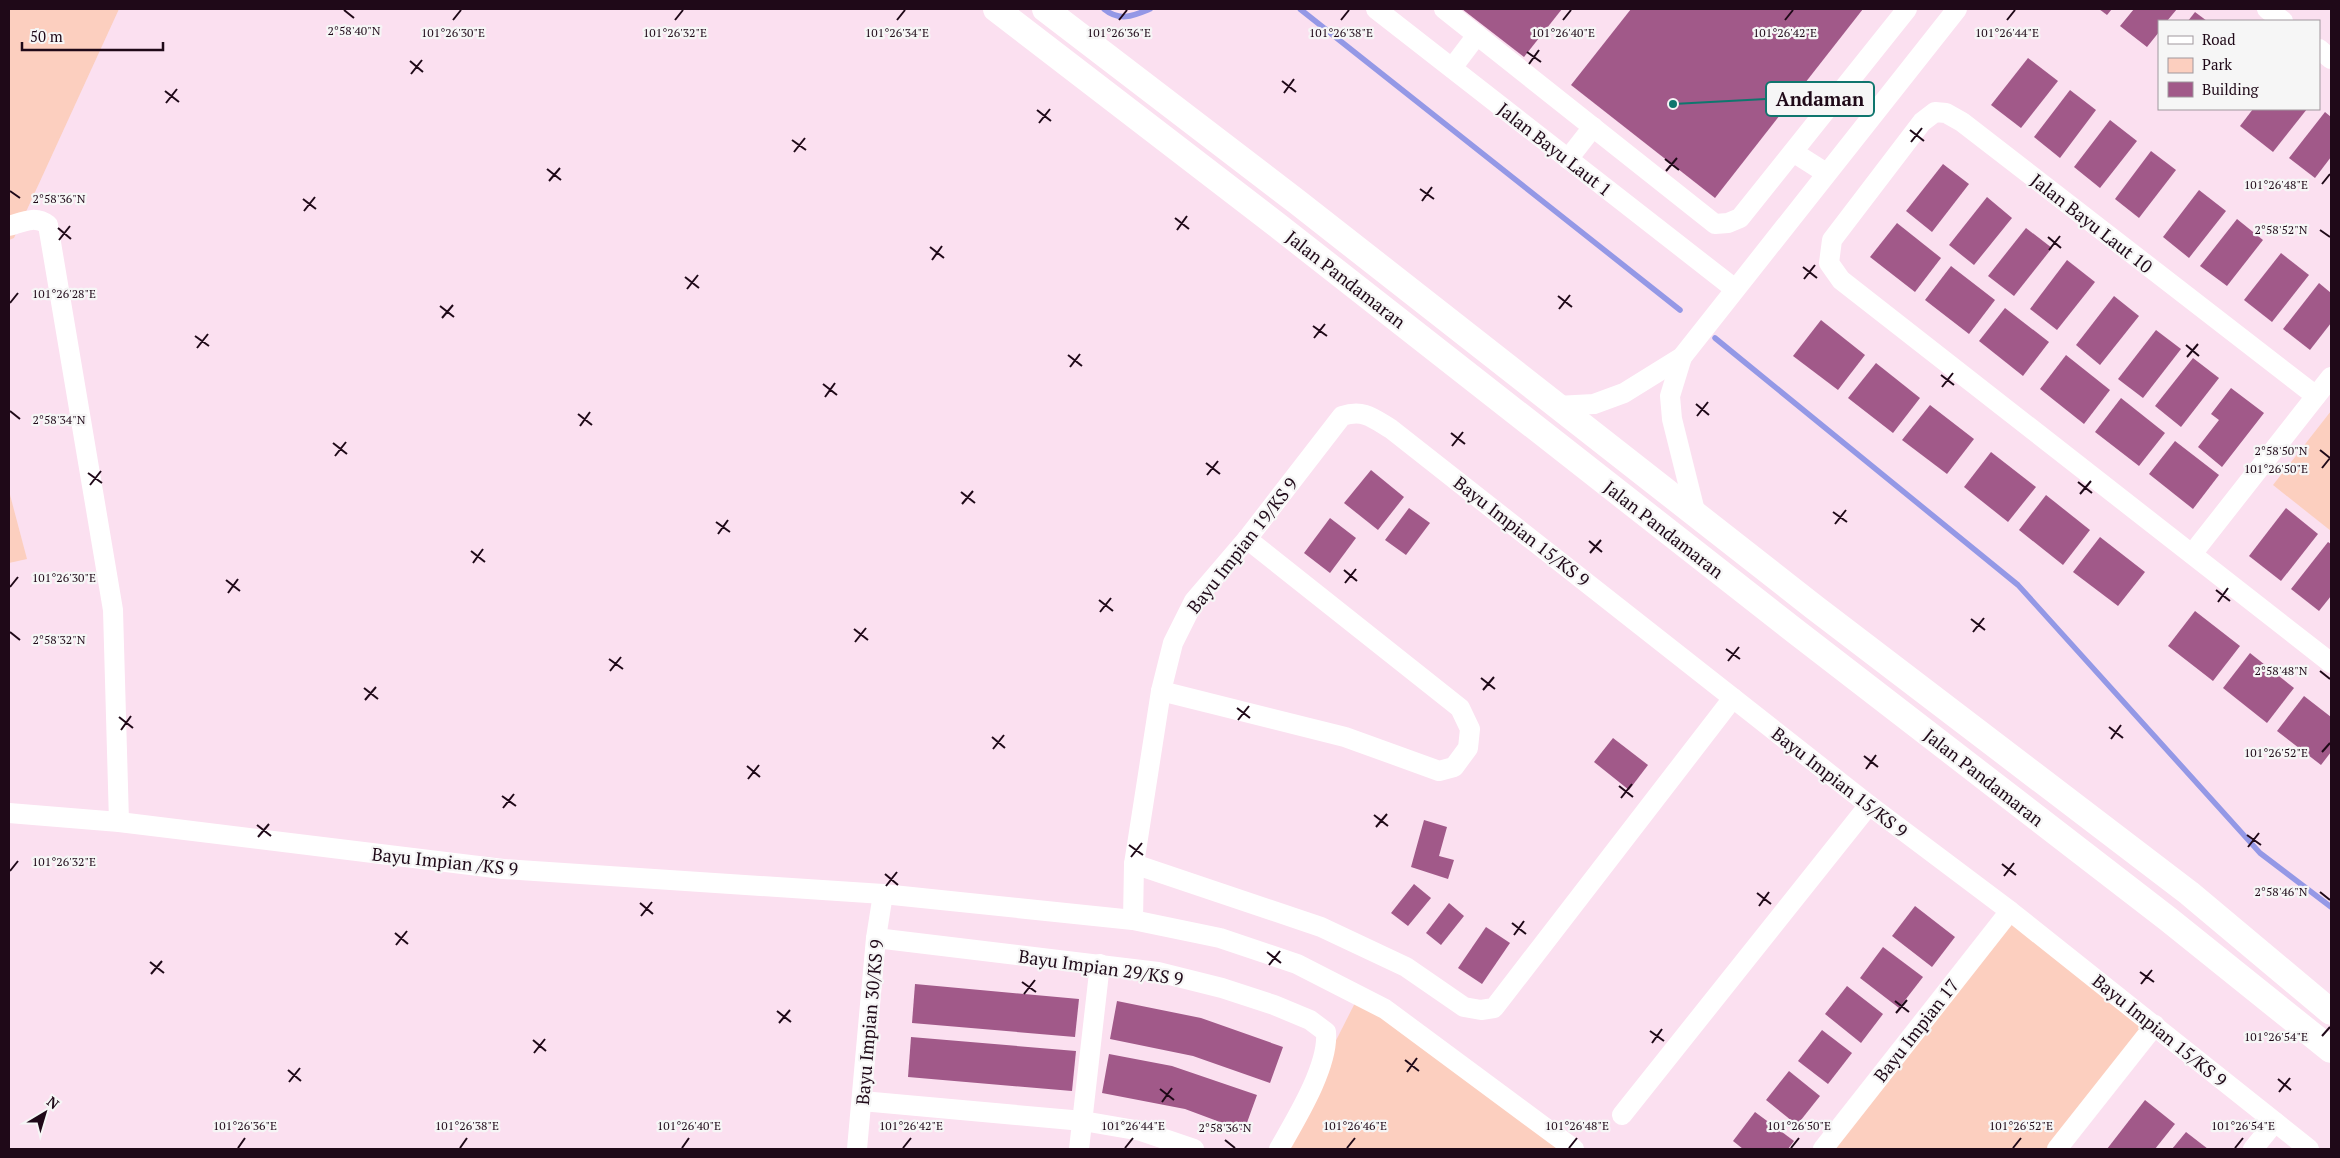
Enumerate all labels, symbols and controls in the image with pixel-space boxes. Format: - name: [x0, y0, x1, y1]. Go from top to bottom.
- scale bar: [22, 20, 164, 52]
- legend: [2158, 20, 2320, 110]
- text: 2°58'40"N: [327, 23, 381, 38]
- text: 101°26'30"E: [421, 25, 485, 40]
- text: 101°26'32"E: [643, 25, 707, 40]
- text: 101°26'34"E: [865, 25, 929, 40]
- text: 101°26'36"E: [1087, 25, 1151, 40]
- text: 101°26'38"E: [1309, 25, 1373, 40]
- text: 101°26'40"E: [1531, 25, 1595, 40]
- text: 101°26'42"E: [1753, 25, 1817, 40]
- text: 101°26'44"E: [1975, 25, 2039, 40]
- text: 50 m: [30, 26, 63, 46]
- text: Road: [2202, 29, 2235, 49]
- text: Park: [2202, 54, 2232, 74]
- text: Building: [2202, 79, 2260, 99]
- callout: Andaman: [1766, 82, 1874, 116]
- text: Andaman: [1776, 86, 1865, 111]
- street label: Jalan Bayu Laut 1: [1493, 97, 1617, 201]
- street label: Jalan Bayu Laut 10: [2026, 168, 2158, 278]
- text: 101°26'48"E: [2244, 177, 2308, 192]
- text: 2°58'36"N: [32, 191, 86, 206]
- text: 2°58'52"N: [2254, 222, 2308, 237]
- street label: Jalan Pandamaran: [1281, 225, 1411, 333]
- text: 101°26'28"E: [32, 286, 96, 301]
- text: 2°58'34"N: [32, 412, 86, 427]
- text: 2°58'50"N: [2254, 443, 2308, 458]
- text: 101°26'50"E: [2244, 461, 2308, 476]
- street label: Bayu Impian 15/KS 9: [1449, 470, 1595, 592]
- street label: Bayu Impian 19/KS 9: [1181, 472, 1303, 618]
- street label: Jalan Pandamaran: [1599, 475, 1729, 583]
- text: 101°26'30"E: [32, 570, 96, 585]
- text: 2°58'32"N: [32, 632, 86, 647]
- text: 2°58'48"N: [2254, 663, 2308, 678]
- street label: Bayu Impian 15/KS 9: [1767, 721, 1913, 843]
- street label: Jalan Pandamaran: [1919, 723, 2049, 831]
- text: 101°26'52"E: [2244, 745, 2308, 760]
- street label: Bayu Impian /KS 9: [371, 841, 519, 881]
- text: 101°26'32"E: [32, 854, 96, 869]
- text: 2°58'46"N: [2254, 884, 2308, 899]
- street label: Bayu Impian 30/KS 9: [850, 938, 888, 1106]
- street label: Bayu Impian 29/KS 9: [1017, 944, 1185, 990]
- street label: Bayu Impian 15/KS 9: [2088, 968, 2232, 1092]
- street label: Bayu Impian 17: [1868, 973, 1964, 1087]
- text: 101°26'54"E: [2244, 1029, 2308, 1044]
- north arrow: [20, 1088, 70, 1138]
- text: N: [43, 1092, 64, 1113]
- text: 101°26'36"E: [213, 1118, 277, 1133]
- text: 101°26'38"E: [435, 1118, 499, 1133]
- text: 101°26'40"E: [657, 1118, 721, 1133]
- text: 101°26'42"E: [879, 1118, 943, 1133]
- text: 101°26'44"E: [1101, 1118, 1165, 1133]
- text: 101°26'46"E: [1323, 1118, 1387, 1133]
- text: 101°26'48"E: [1545, 1118, 1609, 1133]
- text: 101°26'50"E: [1767, 1118, 1831, 1133]
- text: 101°26'52"E: [1989, 1118, 2053, 1133]
- text: 101°26'54"E: [2211, 1118, 2275, 1133]
- text: 2°58'36"N: [1198, 1120, 1252, 1135]

